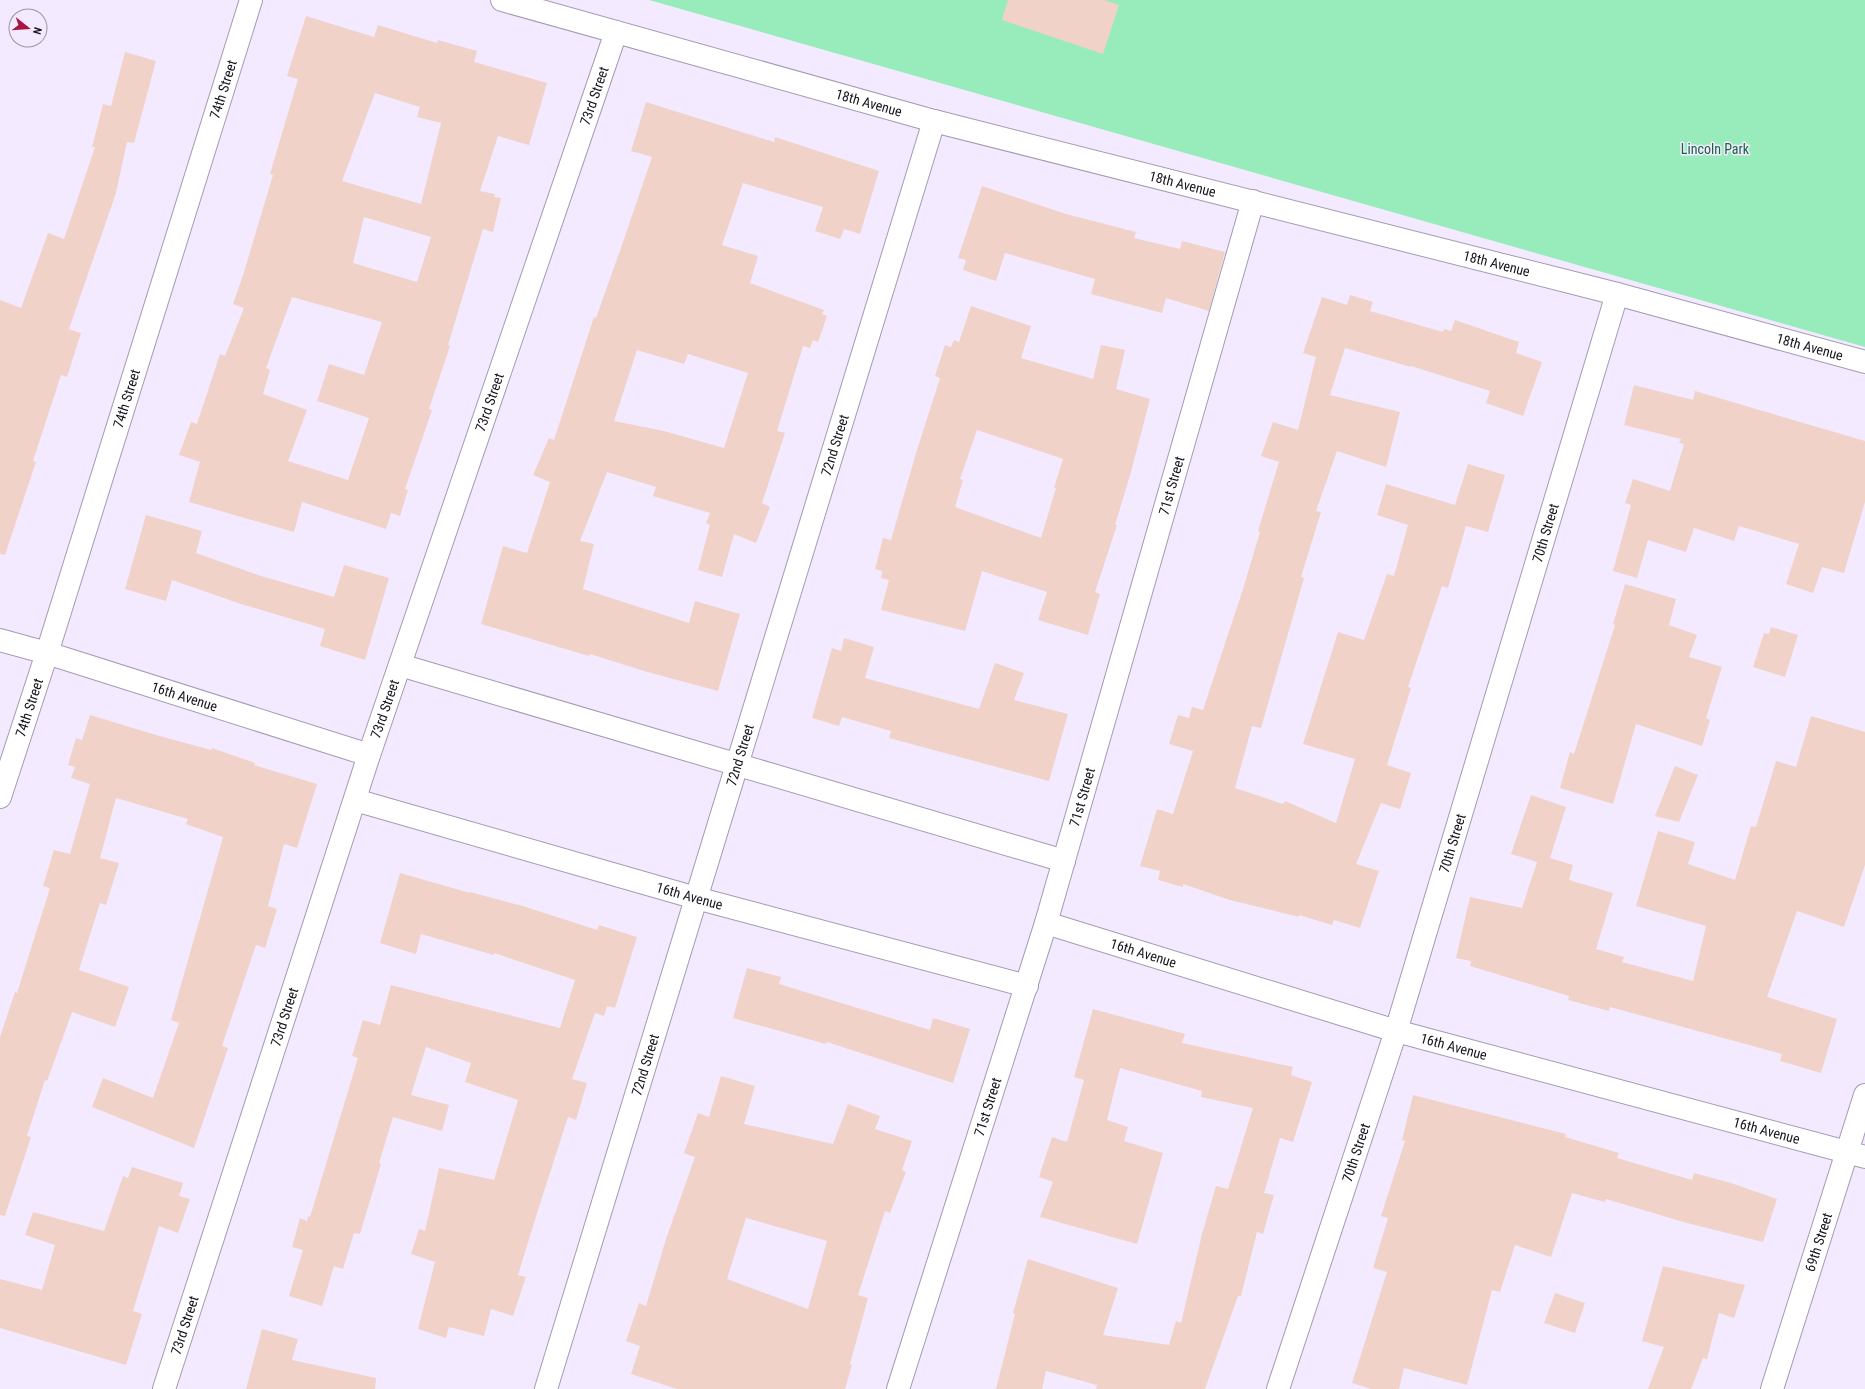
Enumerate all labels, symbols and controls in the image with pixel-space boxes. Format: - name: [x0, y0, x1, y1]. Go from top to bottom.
- north arrow: [8, 8, 48, 48]
- text: N: [30, 26, 44, 36]
- street label: 74th Street: [206, 58, 240, 121]
- street label: 73rd Street: [577, 64, 612, 127]
- street label: 18th Avenue: [834, 86, 904, 120]
- park label: Lincoln Park: [1681, 141, 1750, 157]
- street label: 18th Avenue: [1147, 168, 1218, 200]
- street label: 18th Avenue: [1462, 247, 1532, 280]
- street label: 18th Avenue: [1775, 330, 1845, 364]
- street label: 74th Street: [110, 367, 143, 430]
- street label: 73rd Street: [472, 371, 507, 434]
- street label: 72nd Street: [818, 412, 852, 478]
- street label: 71st Street: [1155, 454, 1187, 517]
- street label: 70th Street: [1529, 501, 1562, 564]
- street label: 74th Street: [12, 676, 46, 739]
- street label: 73rd Street: [367, 677, 402, 740]
- street label: 16th Avenue: [150, 679, 220, 715]
- street label: 72nd Street: [723, 722, 757, 788]
- street label: 71st Street: [1066, 766, 1098, 828]
- street label: 70th Street: [1436, 812, 1469, 875]
- street label: 16th Avenue: [654, 879, 725, 913]
- street label: 16th Avenue: [1108, 935, 1179, 971]
- street label: 73rd Street: [267, 985, 301, 1048]
- street label: 16th Avenue: [1419, 1030, 1489, 1063]
- street label: 72nd Street: [628, 1032, 662, 1098]
- street label: 71st Street: [971, 1076, 1004, 1138]
- street label: 16th Avenue: [1732, 1114, 1802, 1147]
- street label: 70th Street: [1339, 1121, 1373, 1184]
- street label: 69th Street: [1802, 1211, 1835, 1274]
- street label: 73rd Street: [168, 1294, 202, 1357]

